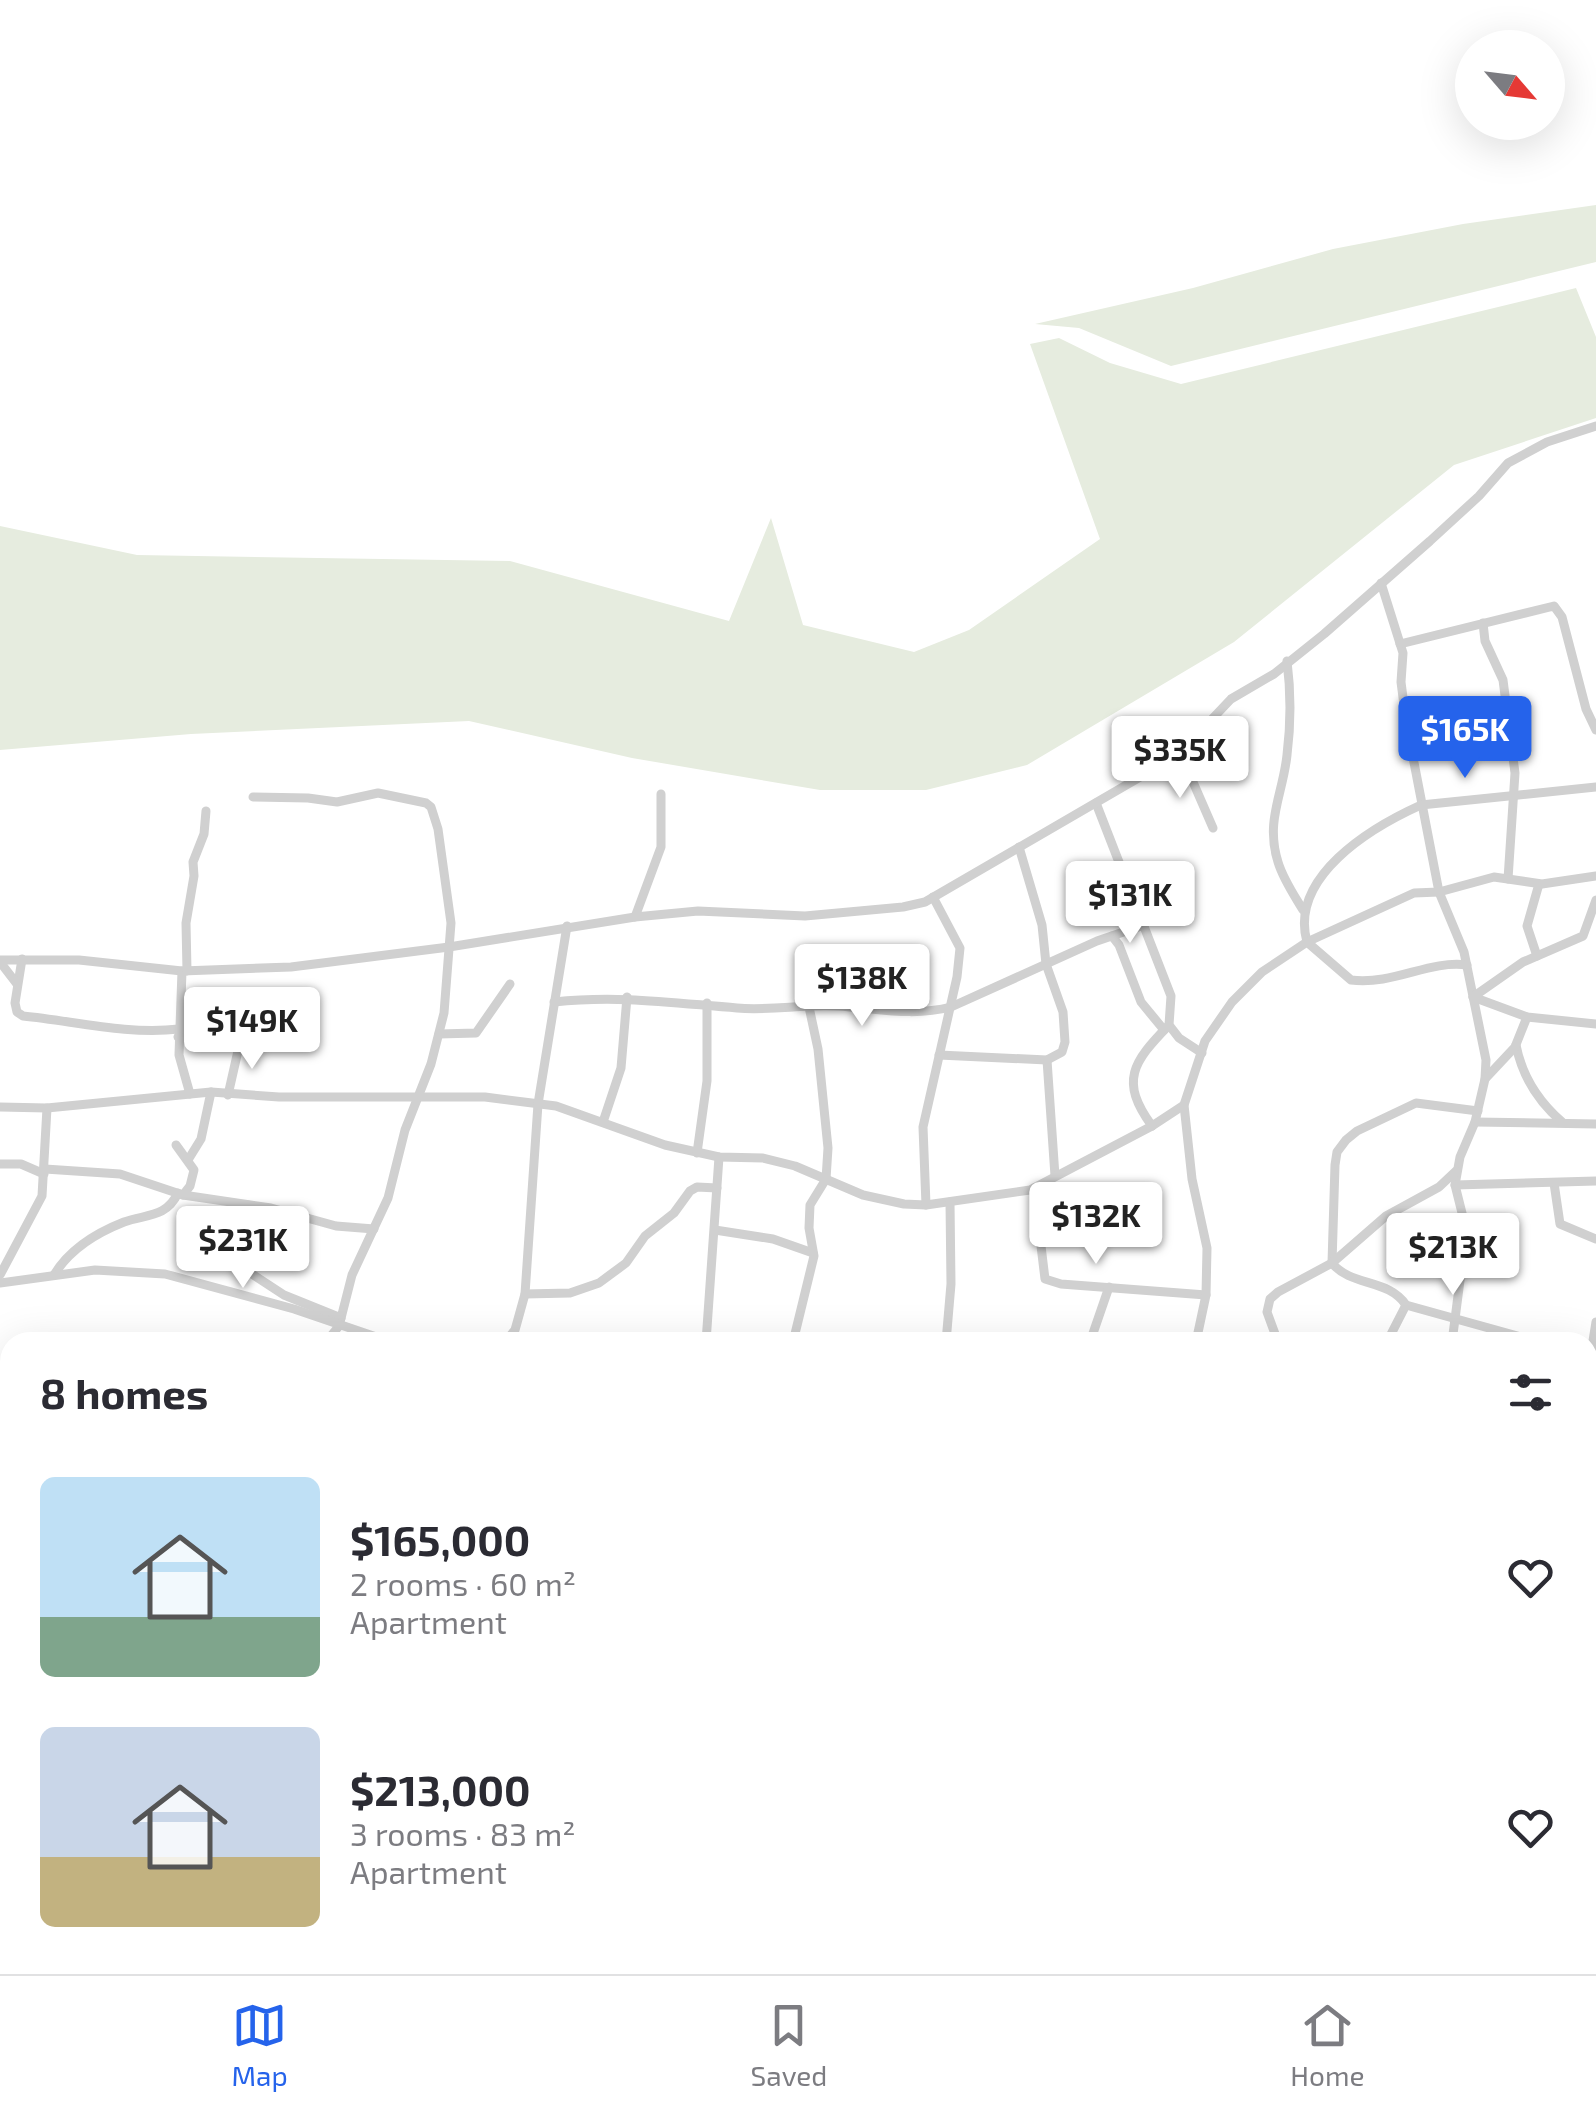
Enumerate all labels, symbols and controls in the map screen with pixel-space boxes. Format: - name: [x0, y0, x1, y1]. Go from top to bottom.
- north arrow: [1455, 30, 1565, 140]
- map controls: [1455, 30, 1565, 140]
- pin: $165K: [1395, 696, 1535, 781]
- text: $165K: [1420, 709, 1510, 747]
- pin: $335K: [1110, 716, 1250, 801]
- text: $335K: [1134, 729, 1226, 767]
- pin: $131K: [1060, 861, 1200, 946]
- text: $131K: [1088, 874, 1172, 912]
- pin: $138K: [792, 944, 932, 1029]
- text: $138K: [817, 957, 907, 995]
- pin: $149K: [182, 987, 322, 1072]
- text: $149K: [206, 1000, 298, 1038]
- pin: $132K: [1026, 1182, 1166, 1267]
- text: $132K: [1051, 1195, 1141, 1233]
- pin: $231K: [173, 1206, 313, 1291]
- pin: $213K: [1383, 1213, 1523, 1298]
- text: $231K: [198, 1219, 288, 1257]
- text: $213K: [1408, 1226, 1498, 1264]
- icon: filters: [1503, 1365, 1558, 1420]
- text: 8 homes: [40, 1367, 208, 1417]
- text: $165,000: [350, 1514, 530, 1564]
- icon: home: [120, 1517, 240, 1637]
- icon: heart: [1503, 1550, 1558, 1605]
- text: 2 rooms · 60 m²: [350, 1564, 576, 1602]
- text: Apartment: [350, 1602, 507, 1640]
- text: $213,000: [350, 1764, 530, 1814]
- icon: home: [120, 1767, 240, 1887]
- icon: heart: [1503, 1800, 1558, 1855]
- text: 3 rooms · 83 m²: [350, 1814, 575, 1852]
- text: Apartment: [350, 1852, 507, 1890]
- tab: Map: [231, 1998, 288, 2092]
- tab: Saved: [751, 1998, 827, 2092]
- tab: Home: [1290, 1998, 1365, 2092]

